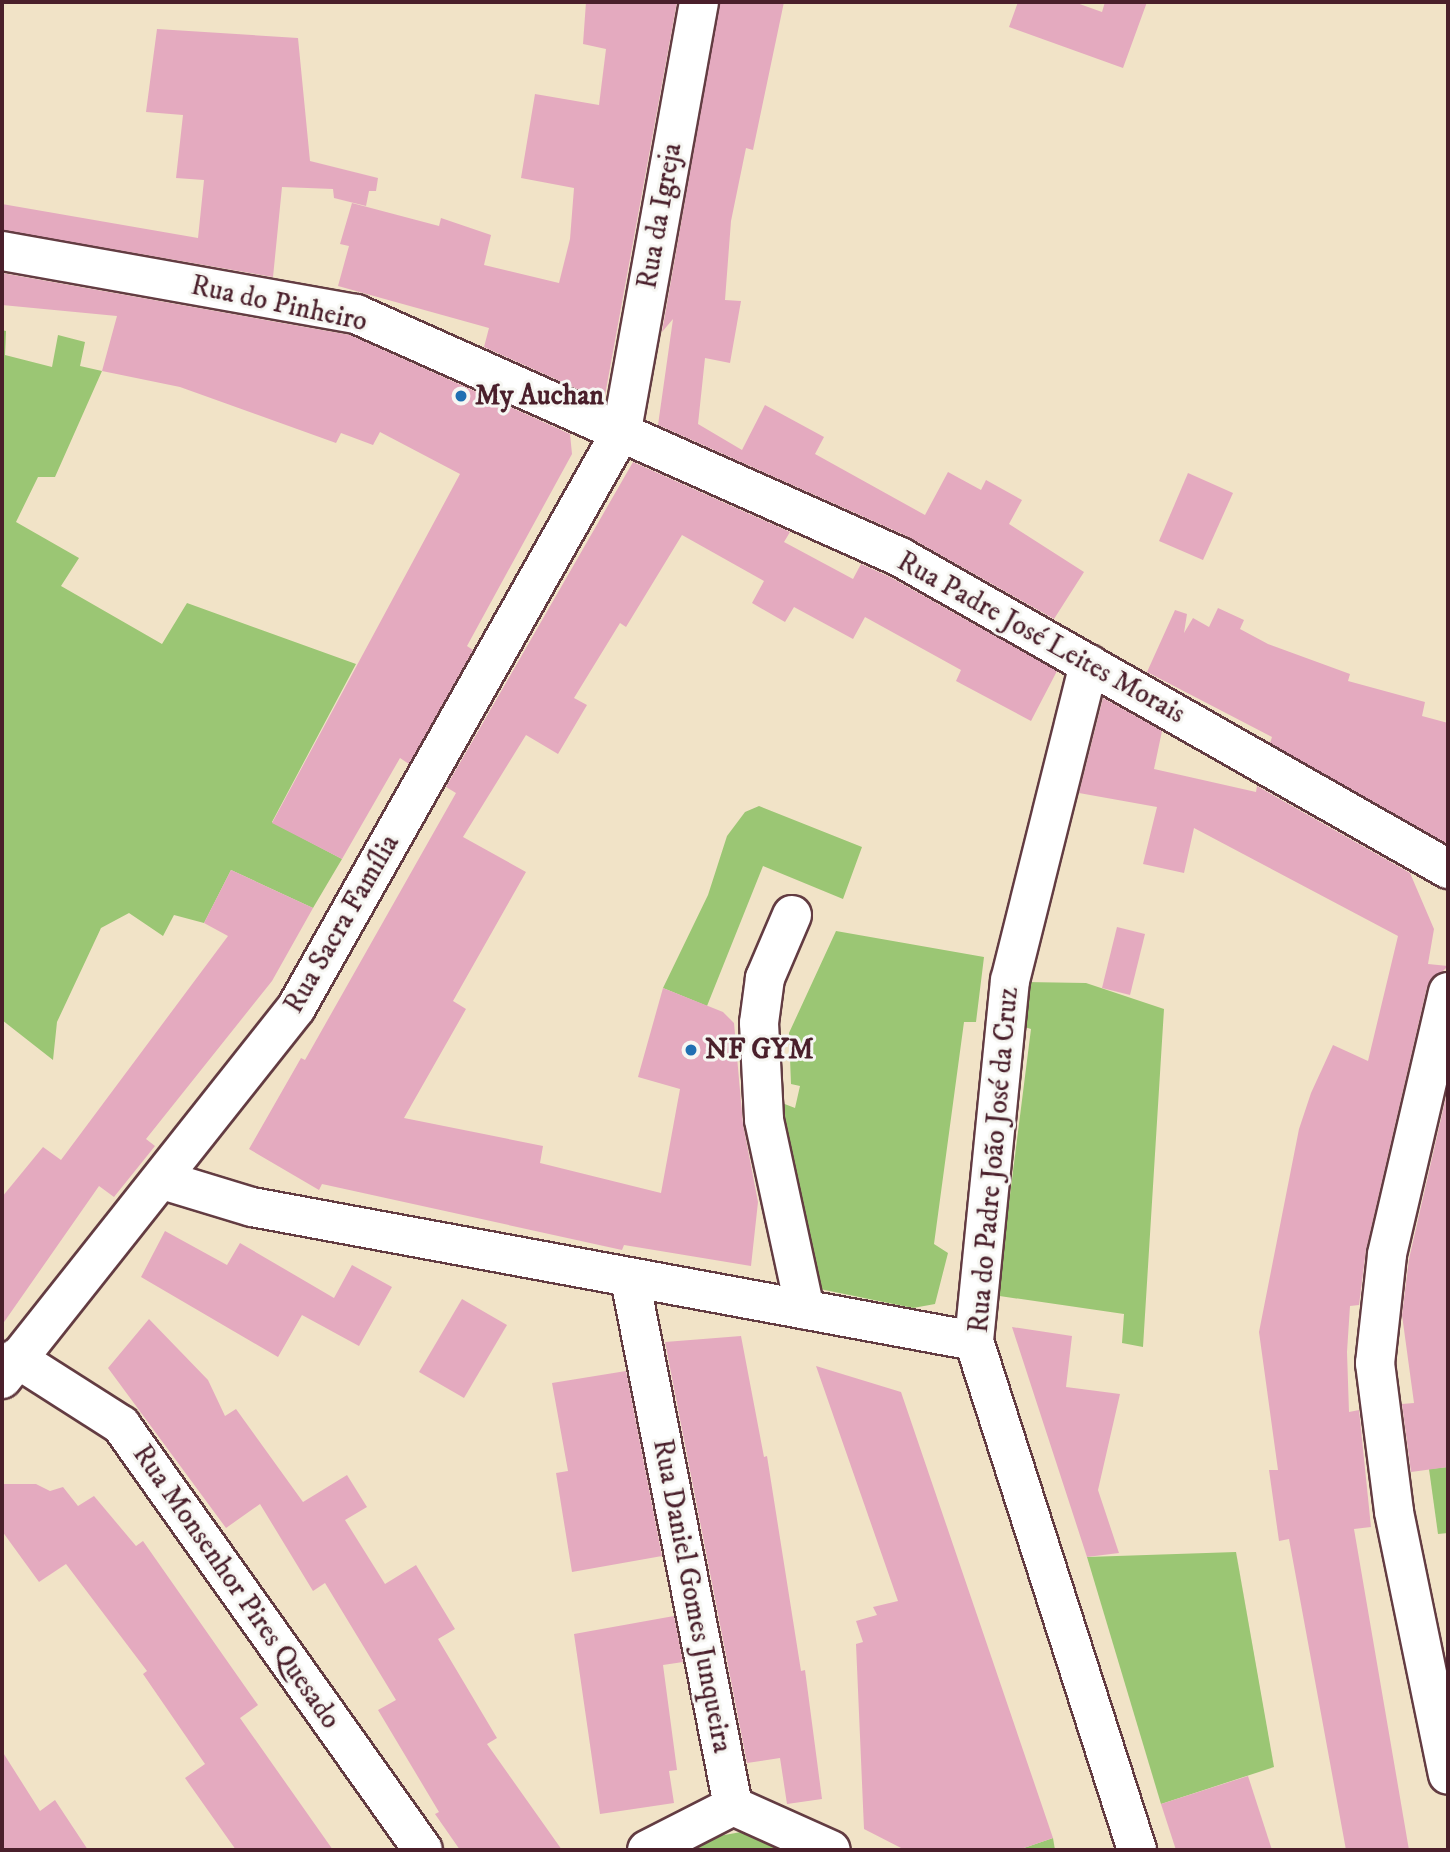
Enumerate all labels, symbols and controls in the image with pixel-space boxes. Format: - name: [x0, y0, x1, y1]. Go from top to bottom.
- street label: Rua da Igreja: [631, 140, 689, 292]
- street label: Rua do Pinheiro: [188, 269, 370, 339]
- place label: My Auchan: [475, 379, 604, 413]
- marker: My Auchan: [453, 388, 469, 404]
- street label: Rua Padre José Leites Morais: [891, 545, 1191, 731]
- street label: Rua Sacra Família: [277, 829, 407, 1019]
- street label: Rua do Padre João José da Cruz: [962, 986, 1026, 1334]
- place label: NF GYM: [705, 1033, 814, 1067]
- marker: NF GYM: [683, 1042, 699, 1058]
- street label: Rua Daniel Gomes Junqueira: [645, 1436, 739, 1756]
- street label: Rua Monsenhor Pires Quesado: [125, 1438, 347, 1736]

